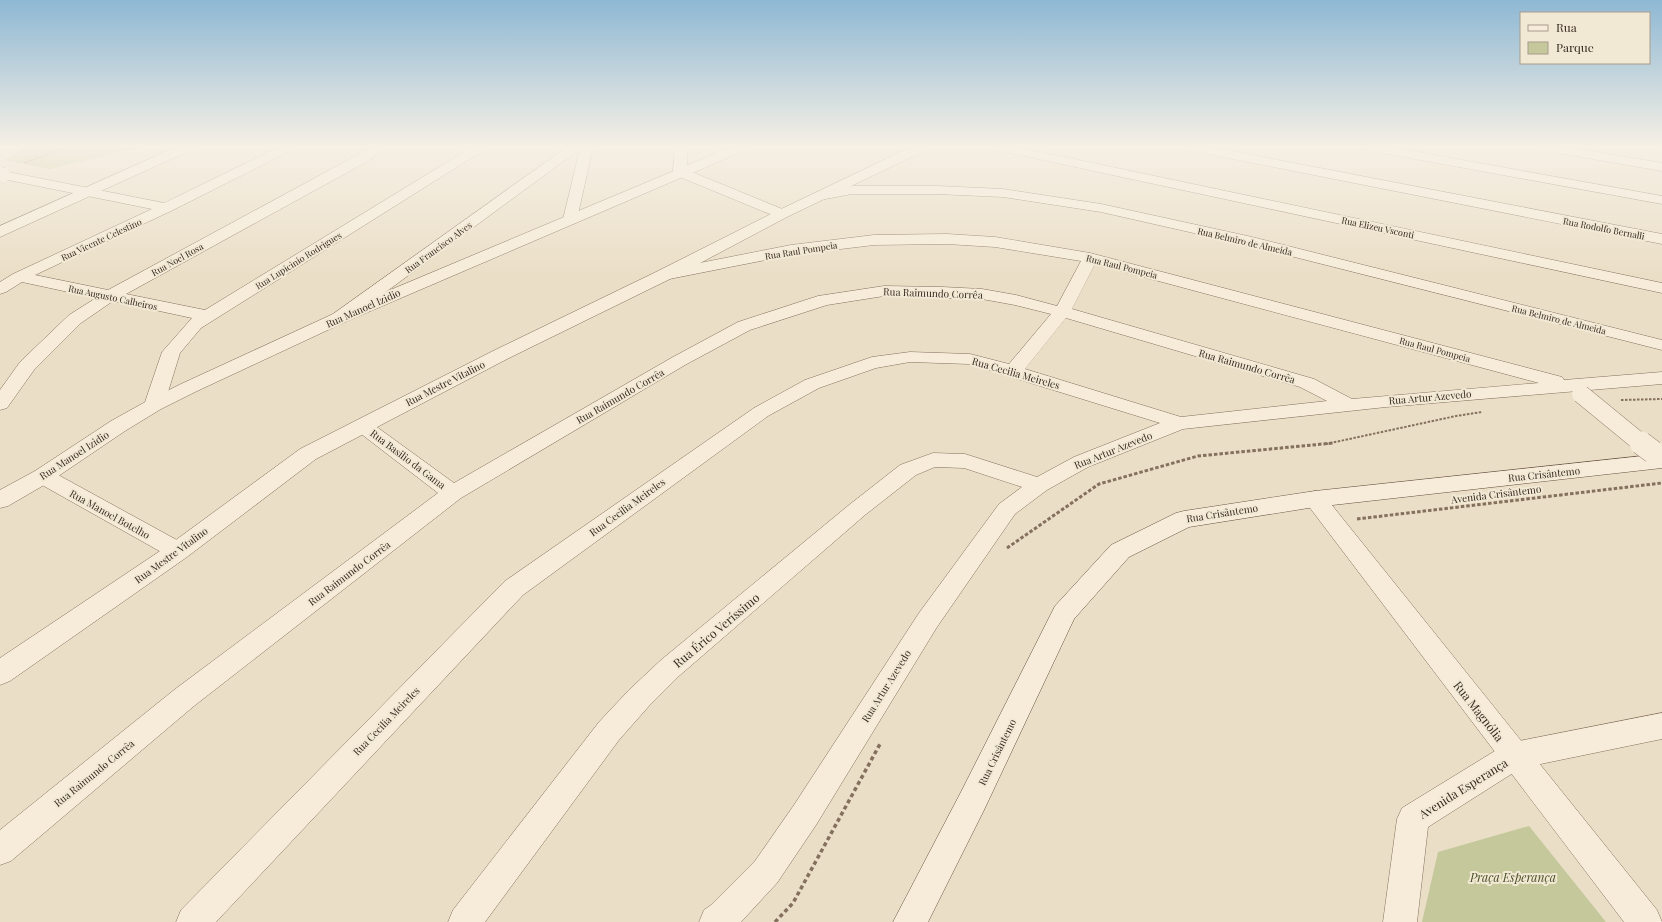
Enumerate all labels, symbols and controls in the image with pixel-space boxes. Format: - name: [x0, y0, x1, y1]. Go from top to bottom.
- legend: [1520, 12, 1650, 64]
- text: Rua: [1556, 19, 1577, 35]
- text: Parque: [1556, 39, 1594, 55]
- street label: Rua Elizeu Vsconti: [1341, 213, 1416, 241]
- street label: Rua Rodolfo Bernalli: [1562, 214, 1646, 242]
- street label: Rua Vicente Celestino: [59, 215, 143, 263]
- street label: Rua Francisco Alves: [402, 219, 474, 275]
- street label: Rua Belmiro de Almeida: [1196, 224, 1294, 258]
- street label: Rua Lupicinio Rodrigues: [253, 229, 343, 291]
- street label: Rua Raul Pompeia: [764, 238, 839, 262]
- street label: Rua Noel Rosa: [149, 240, 205, 278]
- street label: Rua Raul Pompeia: [1085, 251, 1159, 281]
- street label: Rua Augusto Calheiros: [67, 282, 159, 312]
- street label: Rua Raimundo Corrêa: [883, 284, 983, 302]
- street label: Rua Manoel Izidio: [323, 285, 403, 331]
- street label: Rua Belmiro de Almeida: [1511, 301, 1608, 337]
- street label: Rua Raul Pompeia: [1398, 334, 1472, 364]
- street label: Rua Raimundo Corrêa: [1197, 346, 1297, 386]
- street label: Rua Cecilia Meireles: [971, 354, 1061, 392]
- street label: Rua Mestre Vitalino: [403, 357, 488, 409]
- street label: Rua Raimundo Corrêa: [573, 365, 667, 427]
- street label: Rua Artur Azevedo: [1388, 386, 1472, 408]
- street label: Rua Basilio da Gama: [367, 426, 449, 492]
- street label: Rua Manoel Izidio: [36, 427, 112, 483]
- street label: Rua Artur Azevedo: [1072, 428, 1155, 472]
- street label: Rua Crisântemo: [1507, 463, 1581, 485]
- street label: Rua Cecilia Meireles: [586, 475, 668, 539]
- street label: Avenida Crisântemo: [1449, 481, 1542, 507]
- street label: Rua Manoel Botelho: [67, 486, 153, 542]
- street label: Rua Crisântemo: [1185, 500, 1259, 526]
- street label: Rua Mestre Vitalino: [132, 523, 211, 586]
- street label: Rua Raimundo Corrêa: [305, 537, 393, 609]
- street label: Rua Érico Veríssimo: [670, 589, 763, 671]
- street label: Rua Artur Azevedo: [858, 647, 914, 725]
- street label: Rua Magnólia: [1450, 677, 1508, 745]
- street label: Rua Cecilia Meireles: [349, 684, 423, 758]
- street label: Rua Crisântemo: [975, 716, 1019, 788]
- street label: Rua Raimundo Corrêa: [51, 736, 137, 810]
- street label: Avenida Esperança: [1415, 754, 1510, 822]
- park label: Praça Esperança: [1469, 869, 1556, 885]

